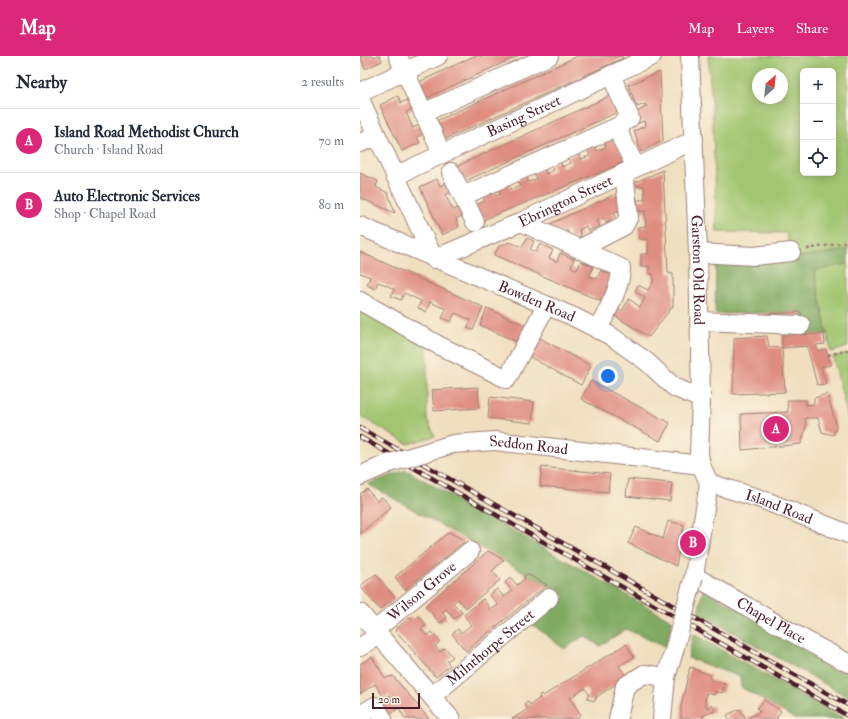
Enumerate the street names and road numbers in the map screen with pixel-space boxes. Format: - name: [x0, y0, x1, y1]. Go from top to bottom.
- street label: Basing Street: [484, 91, 564, 142]
- street label: Ebrington Street: [515, 171, 616, 232]
- street label: Garston Old Road: [686, 214, 708, 326]
- street label: Bowden Road: [495, 277, 579, 327]
- street label: Seddon Road: [489, 432, 570, 459]
- street label: Island Road: [743, 486, 816, 529]
- street label: Wilson Grove: [383, 557, 460, 627]
- street label: Chapel Place: [733, 593, 809, 648]
- street label: Milnthorpe Street: [443, 605, 539, 690]

